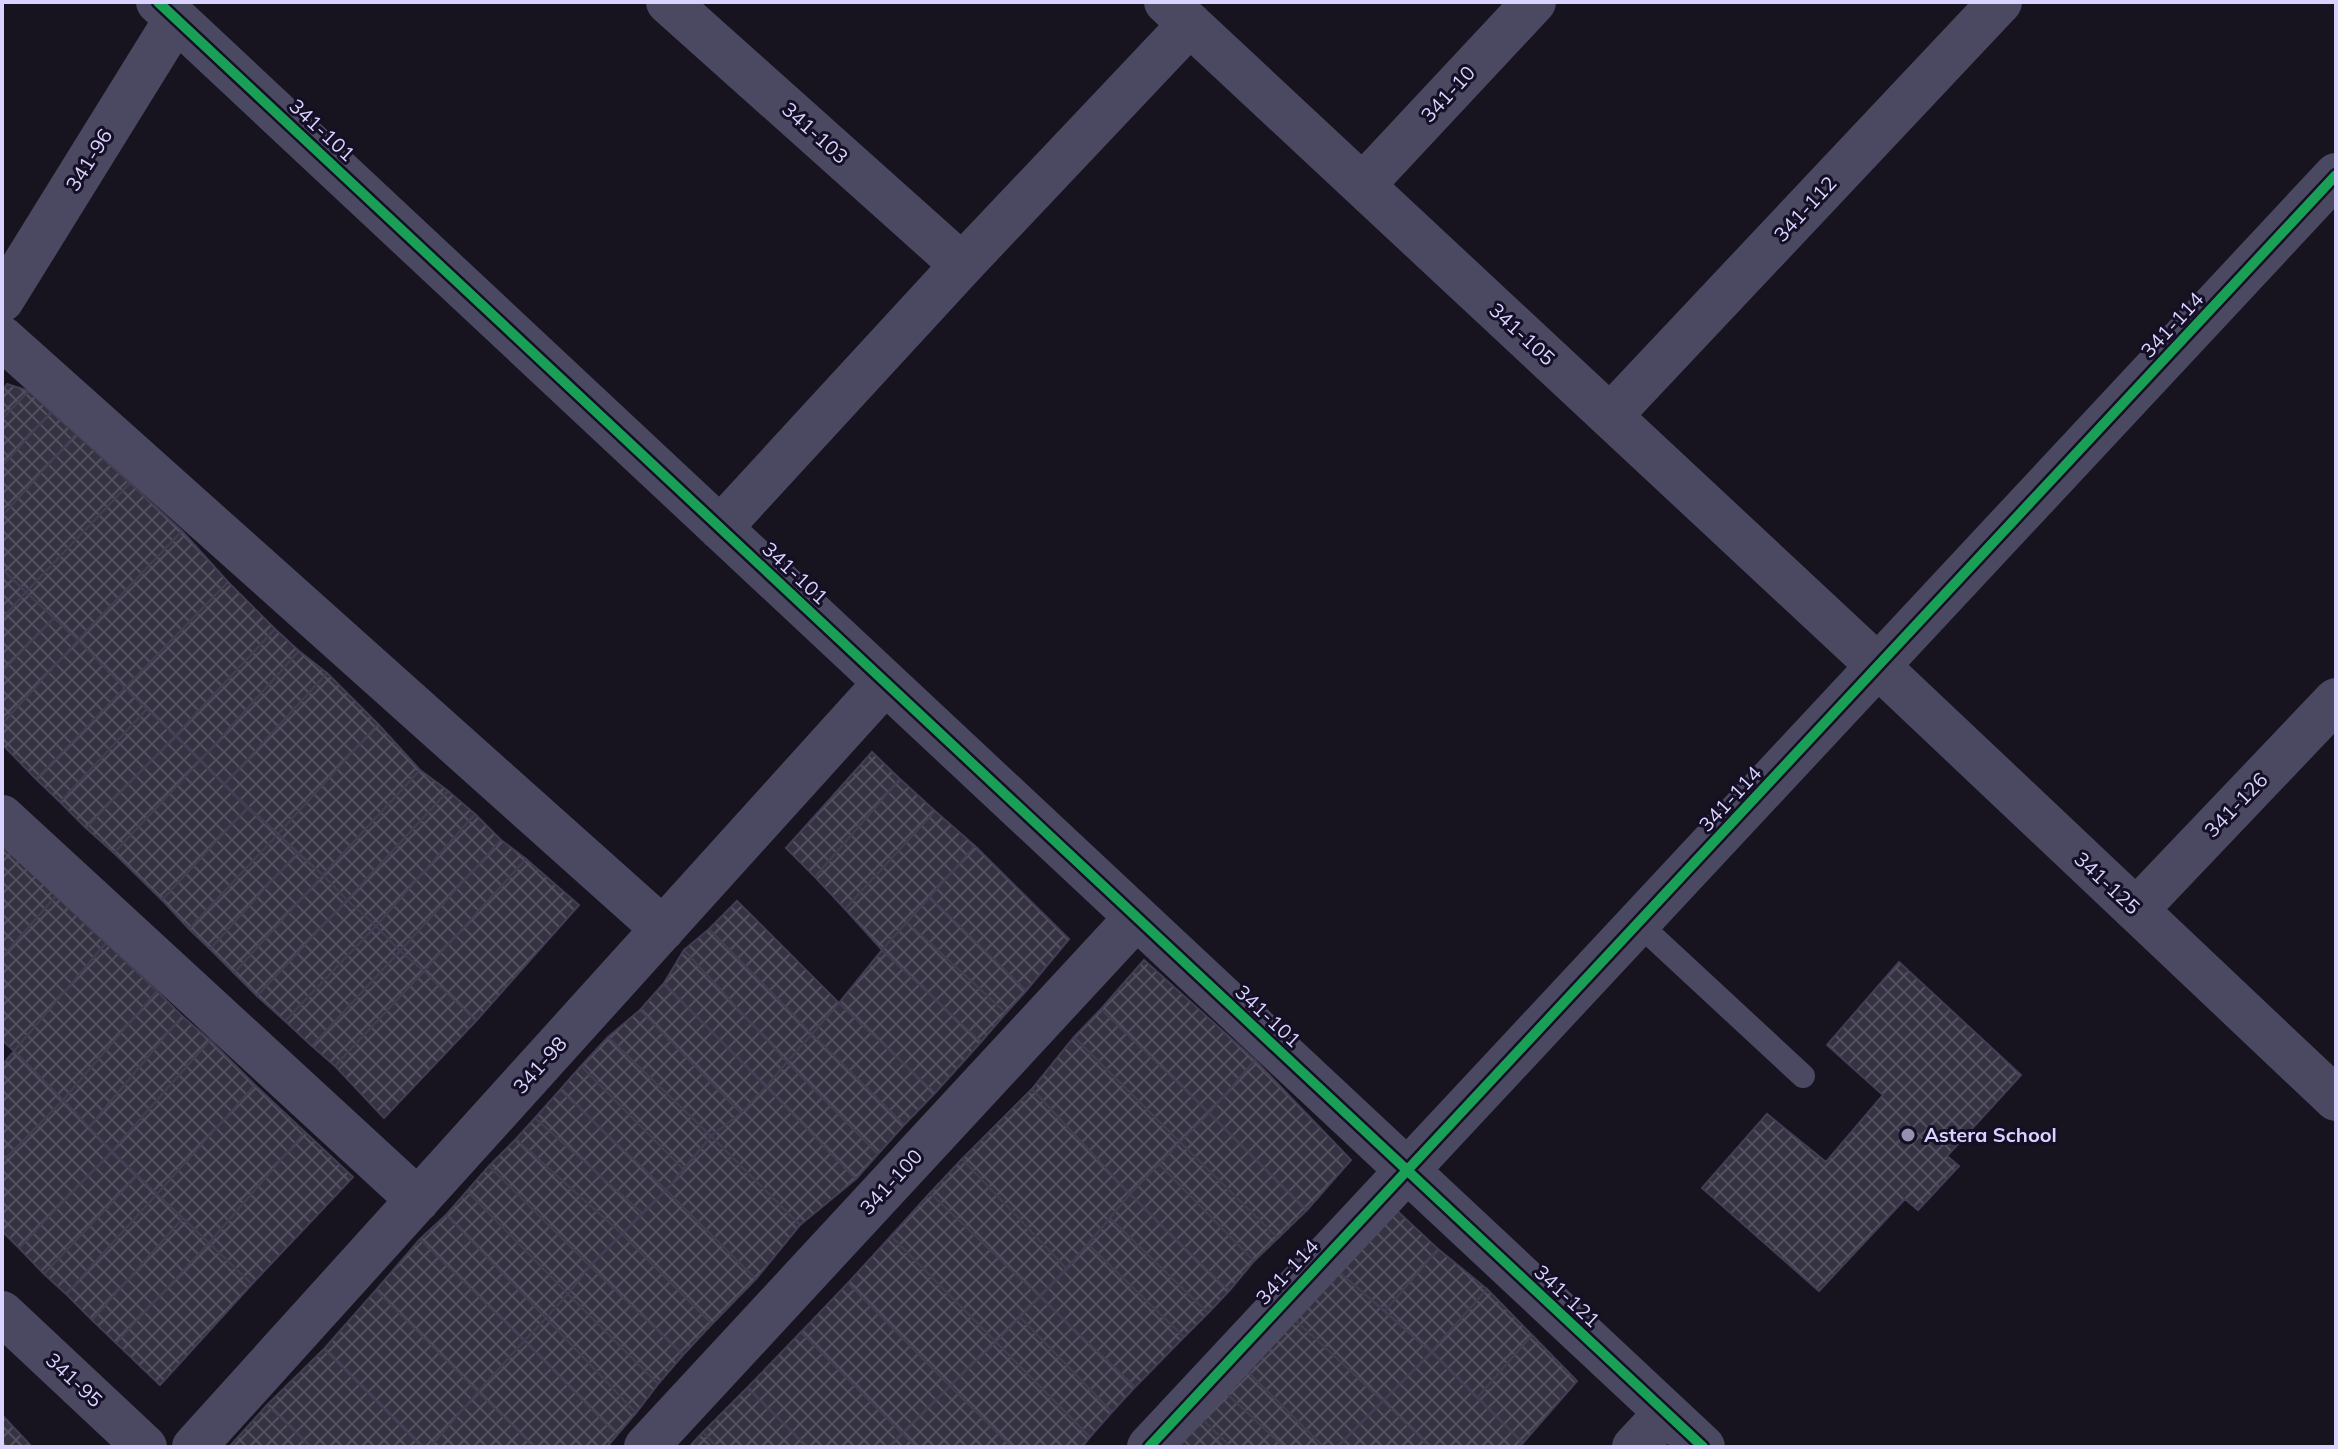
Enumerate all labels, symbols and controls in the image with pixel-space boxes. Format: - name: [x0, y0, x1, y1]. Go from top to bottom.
- street label: 341-10: [1415, 60, 1480, 127]
- street label: 341-101: [284, 93, 360, 166]
- street label: 341-103: [777, 96, 854, 169]
- street label: 341-96: [60, 124, 117, 195]
- street label: 341-112: [1768, 171, 1841, 247]
- street label: 341-114: [2135, 287, 2208, 363]
- street label: 341-105: [1484, 297, 1560, 370]
- street label: 341-101: [757, 536, 833, 609]
- street label: 341-114: [1693, 761, 1766, 837]
- street label: 341-126: [2199, 767, 2273, 842]
- street label: 341-125: [2069, 846, 2145, 919]
- street label: 341-101: [1230, 979, 1306, 1052]
- street label: 341-98: [507, 1031, 572, 1099]
- place label: Astera School: [1924, 1122, 2057, 1147]
- marker: Astera School: [1899, 1126, 1917, 1144]
- street label: 341-100: [854, 1144, 927, 1220]
- street label: 341-114: [1250, 1234, 1323, 1310]
- street label: 341-121: [1529, 1259, 1605, 1332]
- street label: 341-95: [41, 1347, 108, 1412]

